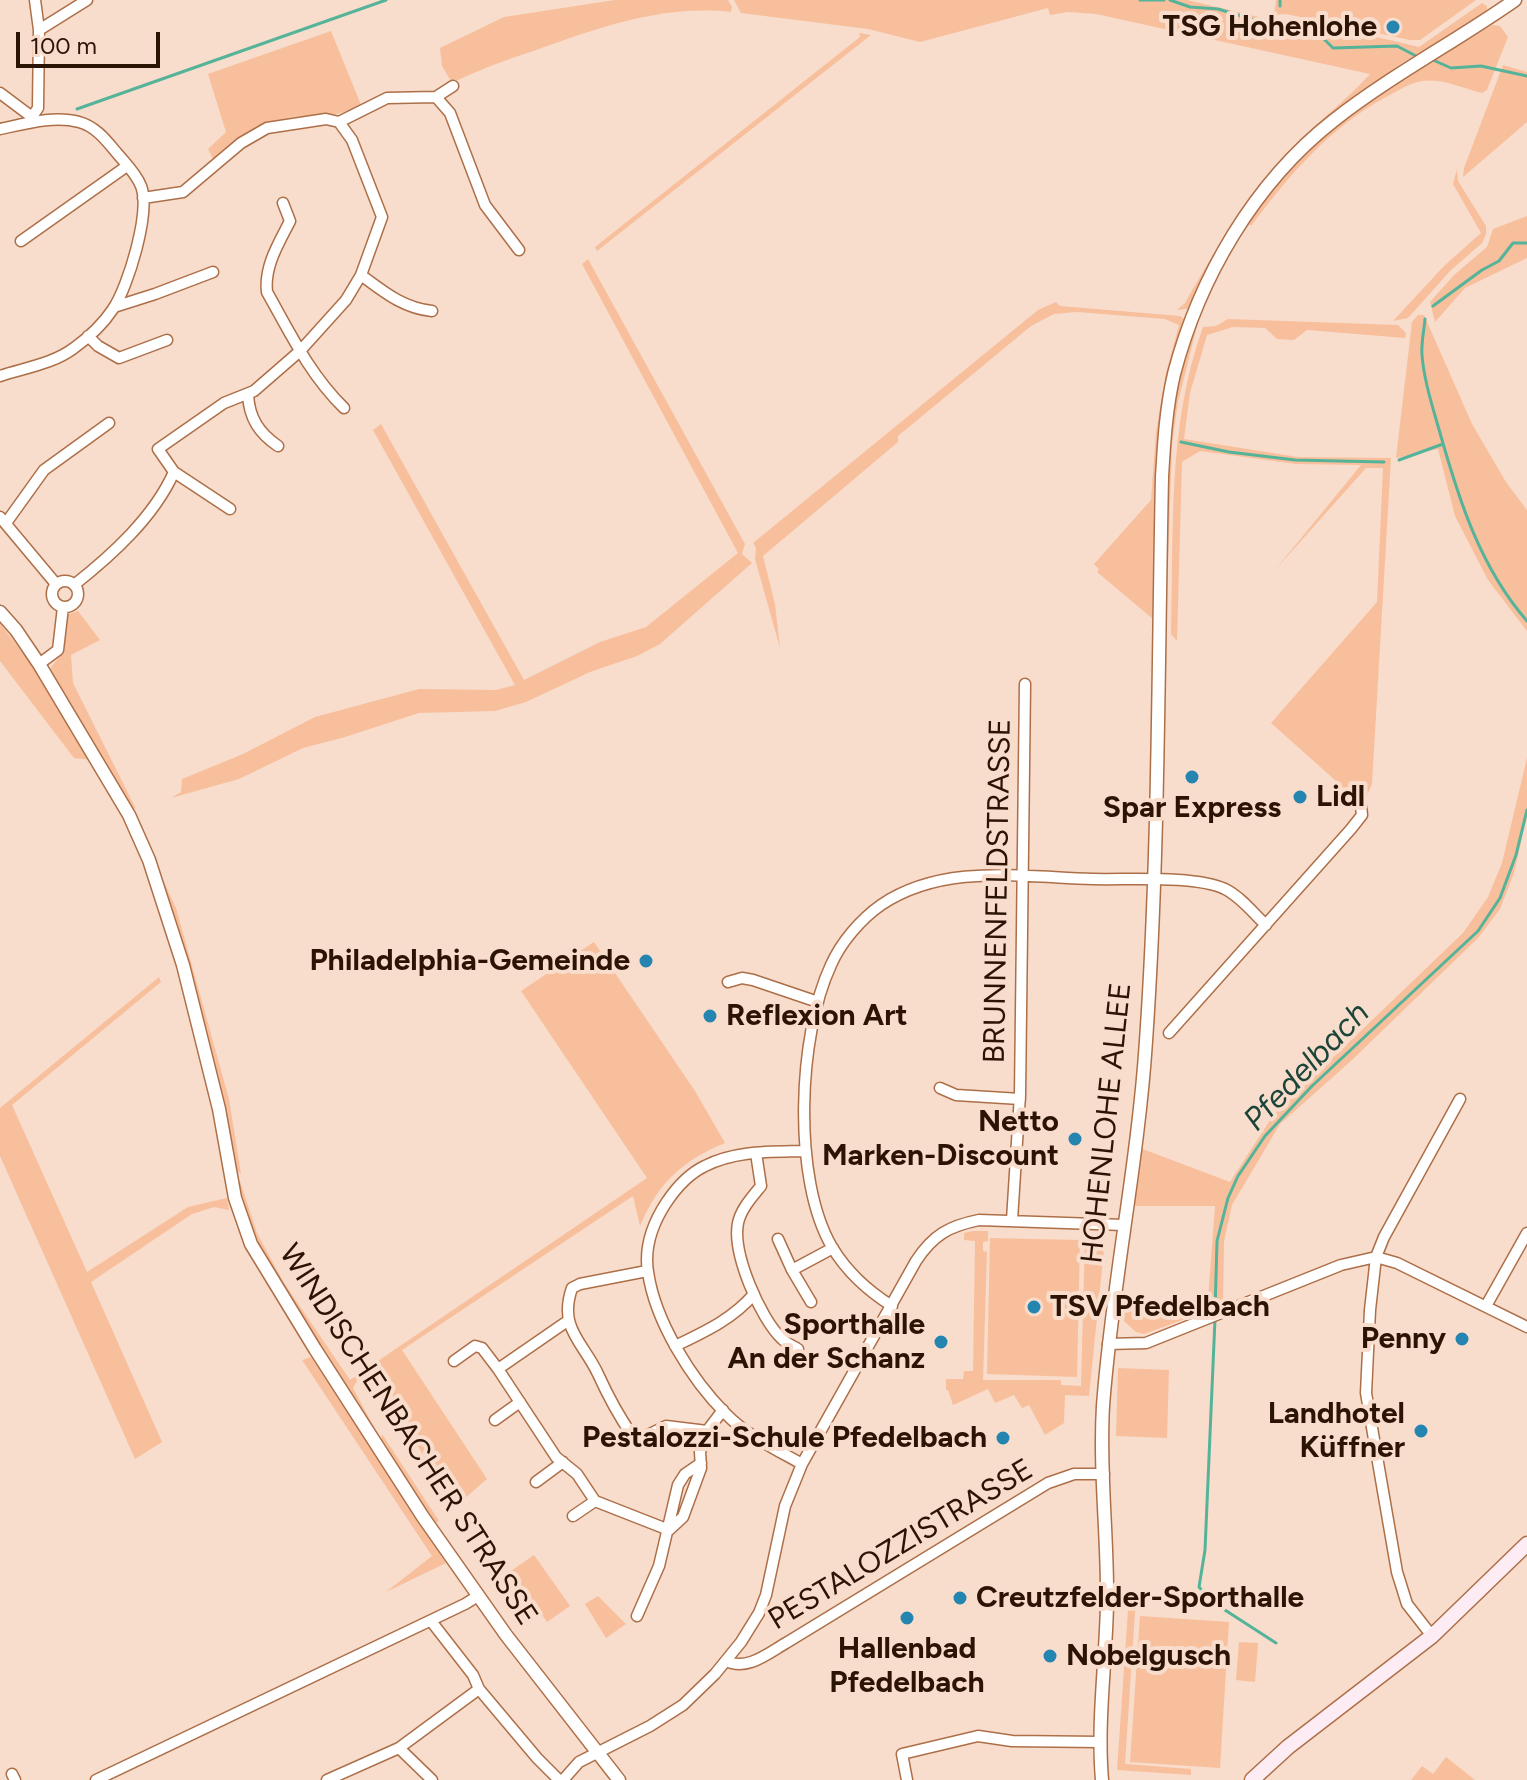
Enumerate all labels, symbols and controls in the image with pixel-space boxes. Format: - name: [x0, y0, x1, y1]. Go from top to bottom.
- place label: TSG Hohenlohe: [1163, 9, 1377, 45]
- scale bar: [20, 16, 164, 66]
- marker: TSG Hohenlohe: [1384, 18, 1402, 36]
- text: 100 m: [30, 31, 97, 60]
- street label: BRUNNENFELDSTRASSE: [977, 718, 1019, 1064]
- marker: Spar Express: [1183, 768, 1201, 786]
- place label: Lidl: [1316, 779, 1365, 815]
- marker: Lidl: [1291, 788, 1309, 806]
- place label: Spar Express: [1103, 790, 1281, 826]
- place label: Philadelphia-Gemeinde: [309, 943, 630, 979]
- marker: Philadelphia-Gemeinde: [637, 952, 655, 970]
- street label: HOHENLOHE ALLEE: [1074, 981, 1140, 1265]
- water label: Pfedelbach: [1236, 995, 1378, 1139]
- place label: Reflexion Art: [726, 998, 908, 1034]
- marker: Reflexion Art: [701, 1007, 719, 1025]
- place label: Netto Marken-Discount: [822, 1104, 1059, 1174]
- marker: Netto Marken-Discount: [1066, 1130, 1084, 1148]
- street label: WINDISCHENBACHER STRASSE: [271, 1238, 545, 1632]
- place label: TSV Pfedelbach: [1050, 1289, 1270, 1325]
- marker: TSV Pfedelbach: [1025, 1298, 1043, 1316]
- place label: Sporthalle An der Schanz: [727, 1307, 925, 1378]
- place label: Penny: [1361, 1321, 1446, 1357]
- marker: Penny: [1453, 1330, 1471, 1348]
- marker: Sporthalle An der Schanz: [932, 1333, 950, 1351]
- place label: Landhotel Küffner: [1268, 1396, 1405, 1466]
- place label: Pestalozzi-Schule Pfedelbach: [582, 1420, 987, 1456]
- marker: Landhotel Küffner: [1412, 1422, 1430, 1440]
- marker: Pestalozzi-Schule Pfedelbach: [994, 1429, 1012, 1447]
- street label: PESTALOZZISTRASSE: [762, 1452, 1040, 1638]
- place label: Creutzfelder-Sporthalle: [976, 1580, 1304, 1616]
- marker: Creutzfelder-Sporthalle: [951, 1589, 969, 1607]
- marker: Hallenbad Pfedelbach: [898, 1609, 916, 1627]
- place label: Hallenbad Pfedelbach: [829, 1631, 985, 1702]
- place label: Nobelgusch: [1066, 1638, 1231, 1674]
- marker: Nobelgusch: [1041, 1647, 1059, 1665]

